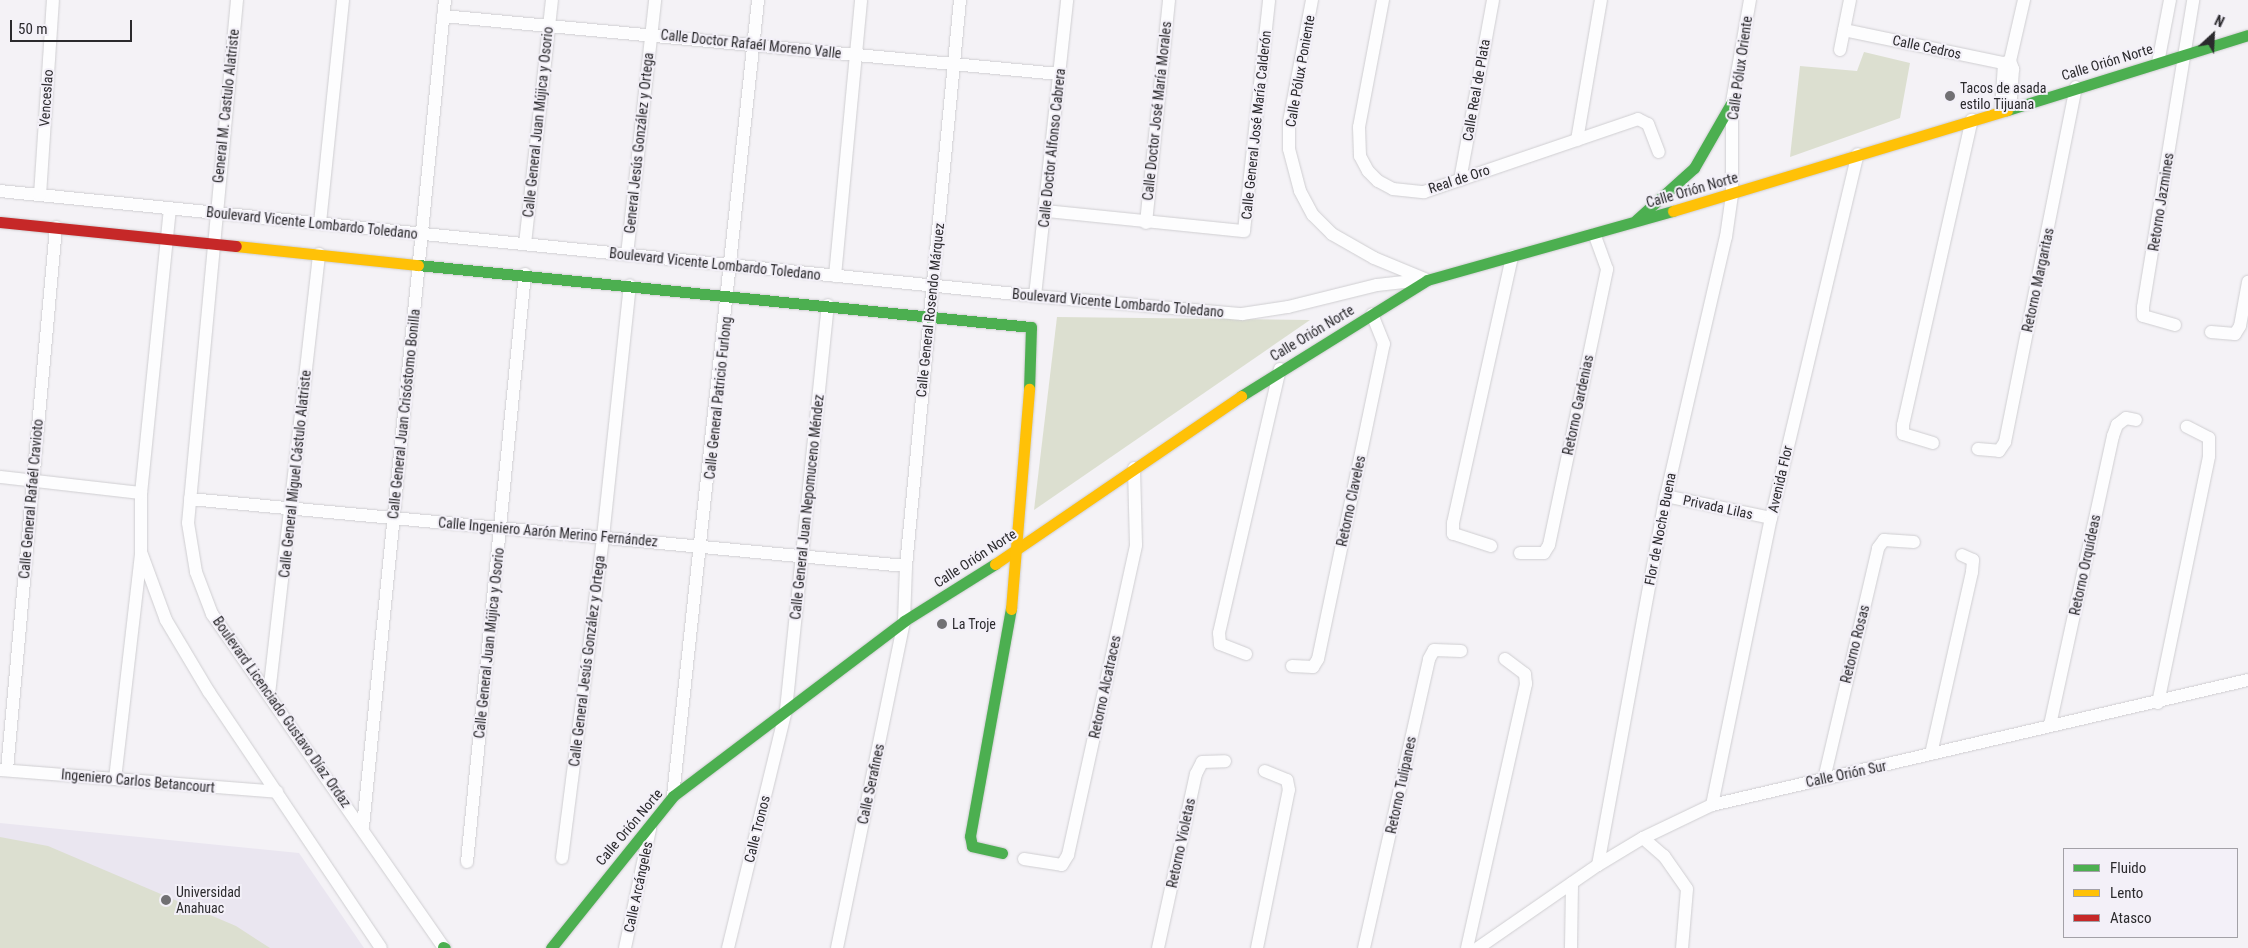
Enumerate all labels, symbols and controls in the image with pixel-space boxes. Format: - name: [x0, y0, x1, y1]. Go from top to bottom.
- scale bar: [12, 10, 135, 42]
- north arrow: [2188, 10, 2238, 60]
- text: N: [2212, 12, 2227, 30]
- street label: Calle Pólux Poniente: [1282, 14, 1318, 128]
- street label: Calle Pólux Oriente: [1724, 15, 1756, 121]
- text: 50 m: [18, 20, 48, 38]
- street label: Calle Doctor José María Morales: [1139, 21, 1175, 201]
- street label: Calle General Juan Mújica y Osorio: [520, 26, 556, 218]
- street label: Calle Doctor Rafaél Moreno Valle: [660, 26, 842, 62]
- street label: General M. Castulo Alatriste: [210, 28, 242, 184]
- street label: Calle General José María Calderón: [1238, 30, 1274, 220]
- street label: Calle Cedros: [1891, 32, 1963, 62]
- street label: Calle Real de Plata: [1459, 38, 1493, 142]
- street label: Calle Orión Norte: [2059, 40, 2155, 84]
- street label: General Jesús González y Ortega: [621, 52, 657, 234]
- street label: Calle Doctor Alfonso Cabrera: [1035, 68, 1069, 228]
- street label: Venceslao: [36, 69, 56, 127]
- place label: Tacos de asada estilo Tijuana: [1960, 80, 2046, 112]
- marker: Tacos de asada estilo Tijuana: [1944, 90, 1956, 102]
- street label: Retorno Jazmines: [2145, 152, 2177, 252]
- street label: Real de Oro: [1426, 161, 1492, 197]
- street label: Calle Orión Norte: [1644, 169, 1740, 211]
- street label: Boulevard Vicente Lombardo Toledano: [205, 204, 419, 242]
- street label: Calle General Rosendo Márquez: [912, 222, 948, 398]
- street label: Retorno Margaritas: [2019, 226, 2057, 334]
- street label: Boulevard Vicente Lombardo Toledano: [608, 245, 822, 283]
- street label: Boulevard Vicente Lombardo Toledano: [1011, 285, 1225, 321]
- street label: Calle Orión Norte: [1267, 301, 1357, 365]
- street label: Calle General Juan Crisóstomo Bonilla: [385, 308, 423, 520]
- street label: Calle General Patricio Furlong: [701, 316, 735, 480]
- street label: Retorno Gardenias: [1559, 353, 1597, 457]
- street label: Calle General Miguel Cástulo Alatriste: [276, 369, 314, 579]
- street label: Calle General Juan Nepomuceno Méndez: [787, 394, 827, 620]
- street label: Calle General Rafaél Cravioto: [16, 418, 46, 580]
- street label: Avenida Flor: [1764, 444, 1796, 514]
- street label: Retorno Claveles: [1333, 454, 1369, 548]
- street label: Flor de Noche Buena: [1641, 471, 1679, 587]
- street label: Privada Lilas: [1682, 491, 1754, 523]
- street label: Retorno Orquídeas: [2066, 513, 2104, 617]
- street label: Calle Ingeniero Aarón Merino Fernández: [437, 514, 659, 550]
- street label: Calle Orión Norte: [931, 525, 1019, 591]
- street label: Calle General Juan Mújica y Osorio: [471, 547, 507, 739]
- street label: Calle General Jesús González y Ortega: [566, 554, 608, 768]
- street label: Retorno Rosas: [1837, 603, 1873, 685]
- street label: Boulevard Licenciado Gustavo Díaz Ordaz: [209, 613, 355, 811]
- place label: La Troje: [952, 616, 996, 632]
- marker: La Troje: [936, 618, 948, 630]
- street label: Retorno Alcatraces: [1086, 634, 1124, 740]
- street label: Retorno Tulipanes: [1382, 735, 1420, 835]
- street label: Calle Serafines: [854, 742, 888, 826]
- street label: Calle Orión Sur: [1804, 757, 1888, 791]
- street label: Ingeniero Carlos Betancourt: [60, 766, 216, 796]
- street label: Calle Orión Norte: [592, 785, 666, 869]
- street label: Calle Tronos: [741, 794, 773, 864]
- street label: Retorno Violetas: [1163, 797, 1199, 889]
- street label: Calle Arcángeles: [620, 840, 656, 934]
- legend: [2063, 848, 2238, 938]
- text: Fluido: [2110, 859, 2146, 877]
- place label: Universidad Anahuac: [176, 884, 241, 916]
- text: Lento: [2110, 884, 2143, 902]
- marker: Universidad Anahuac: [160, 894, 172, 906]
- text: Atasco: [2110, 909, 2151, 927]

